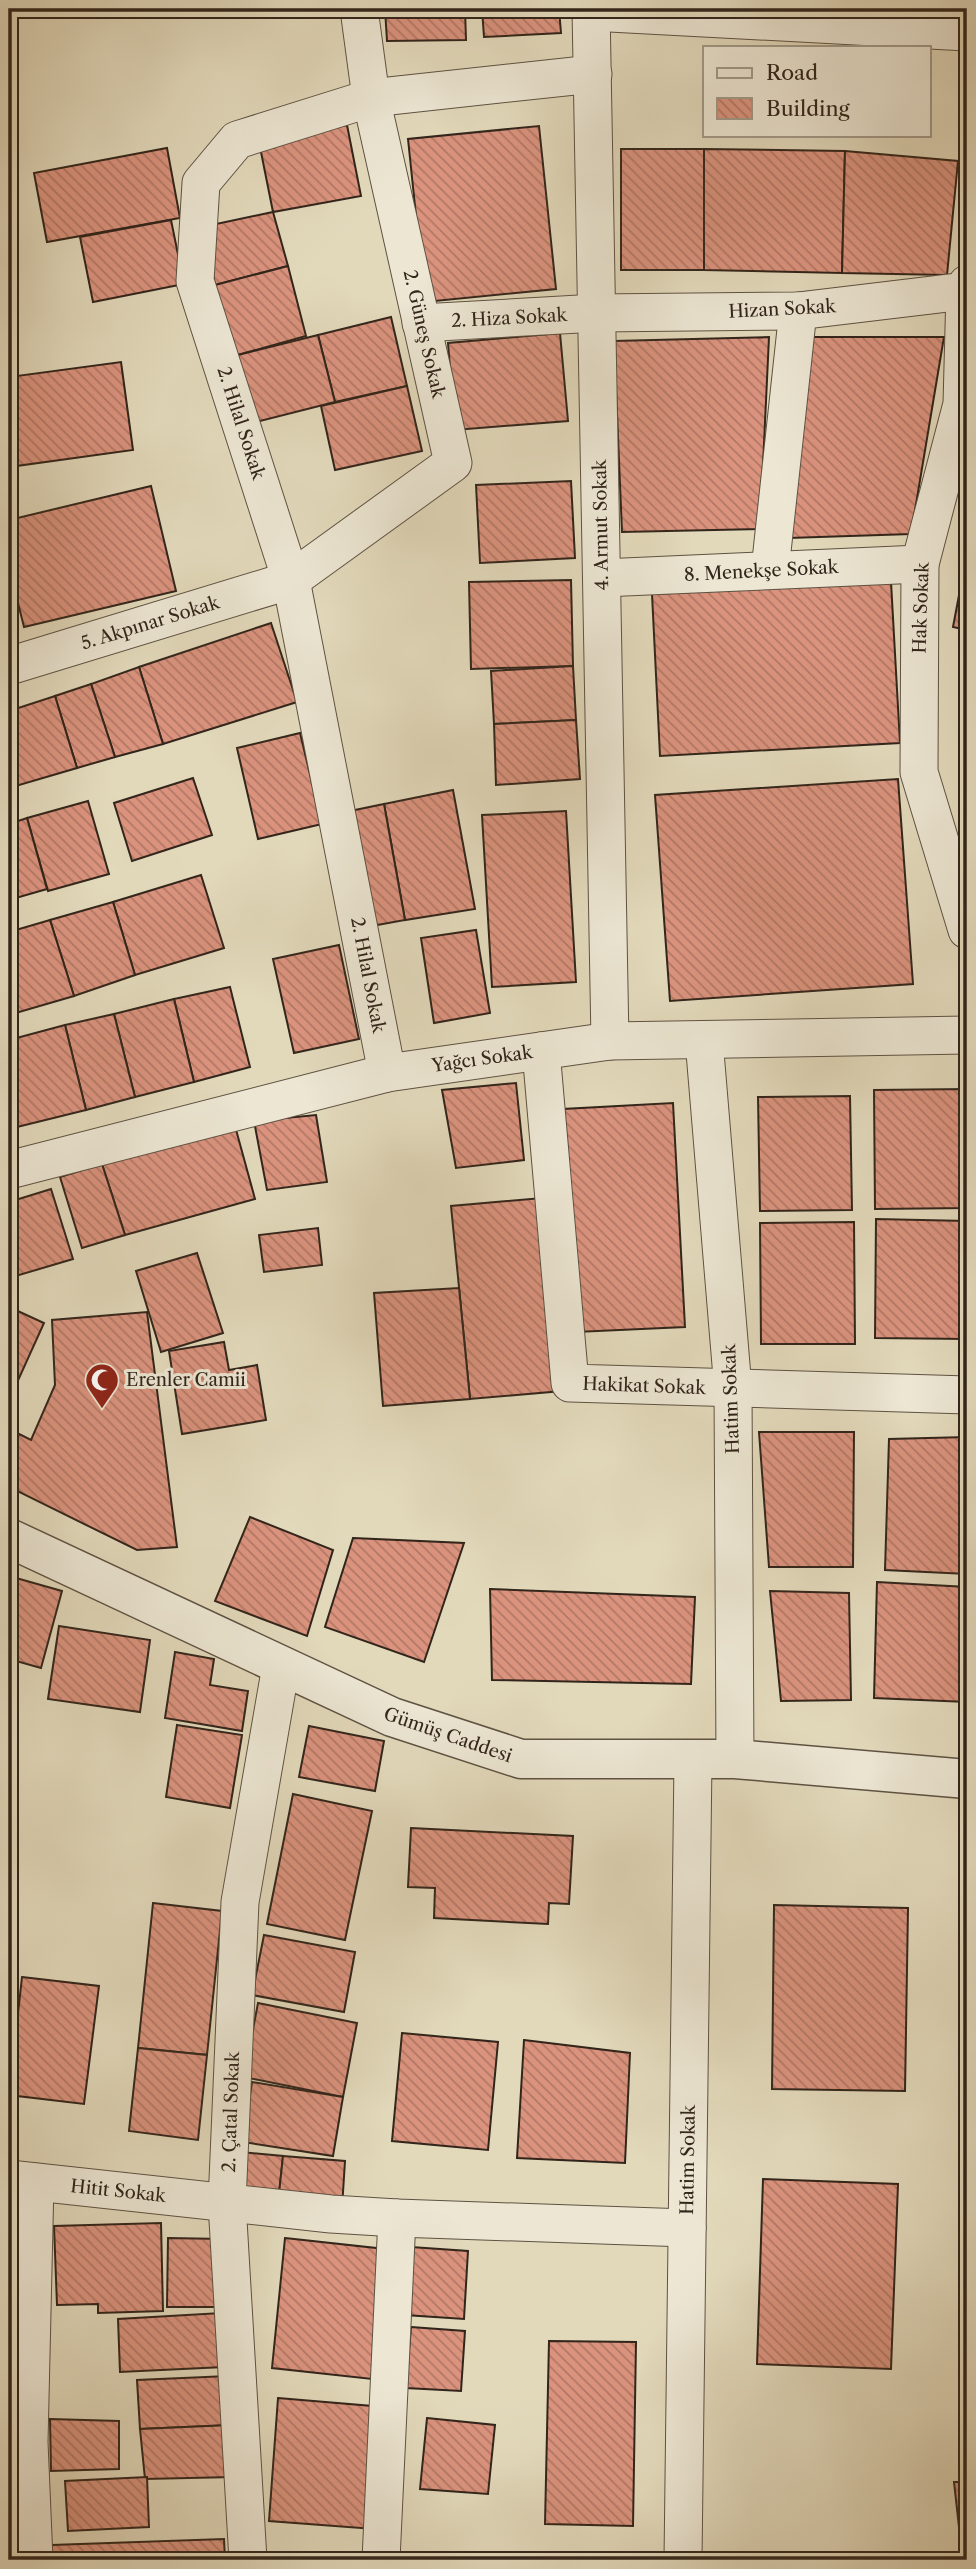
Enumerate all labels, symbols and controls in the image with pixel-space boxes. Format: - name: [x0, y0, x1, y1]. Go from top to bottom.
- legend: [703, 46, 930, 136]
- text: Road: [766, 60, 818, 85]
- text: Building: [766, 96, 851, 121]
- street label: 2. Güneş Sokak: [399, 268, 450, 402]
- street label: Hizan Sokak: [728, 295, 838, 323]
- street label: 2. Hiza Sokak: [451, 304, 569, 332]
- street label: 2. Hilal Sokak: [212, 364, 270, 484]
- street label: 4. Armut Sokak: [589, 458, 613, 591]
- street label: 8. Menekşe Sokak: [683, 556, 840, 586]
- street label: Hak Sokak: [908, 560, 934, 654]
- street label: 5. Akpınar Sokak: [78, 591, 223, 654]
- street label: 2. Hilal Sokak: [346, 915, 390, 1036]
- street label: Yağcı Sokak: [429, 1041, 535, 1077]
- street label: Hatim Sokak: [718, 1342, 744, 1454]
- mosque icon: Erenler Camii: [83, 1361, 121, 1410]
- place label: Erenler Camii: [126, 1369, 246, 1391]
- street label: Hakikat Sokak: [582, 1373, 707, 1399]
- street label: Gümüş Caddesi: [381, 1703, 516, 1767]
- street label: 2. Çatal Sokak: [218, 2050, 244, 2173]
- street label: Hatim Sokak: [676, 2103, 700, 2215]
- street label: Hitit Sokak: [69, 2175, 168, 2207]

